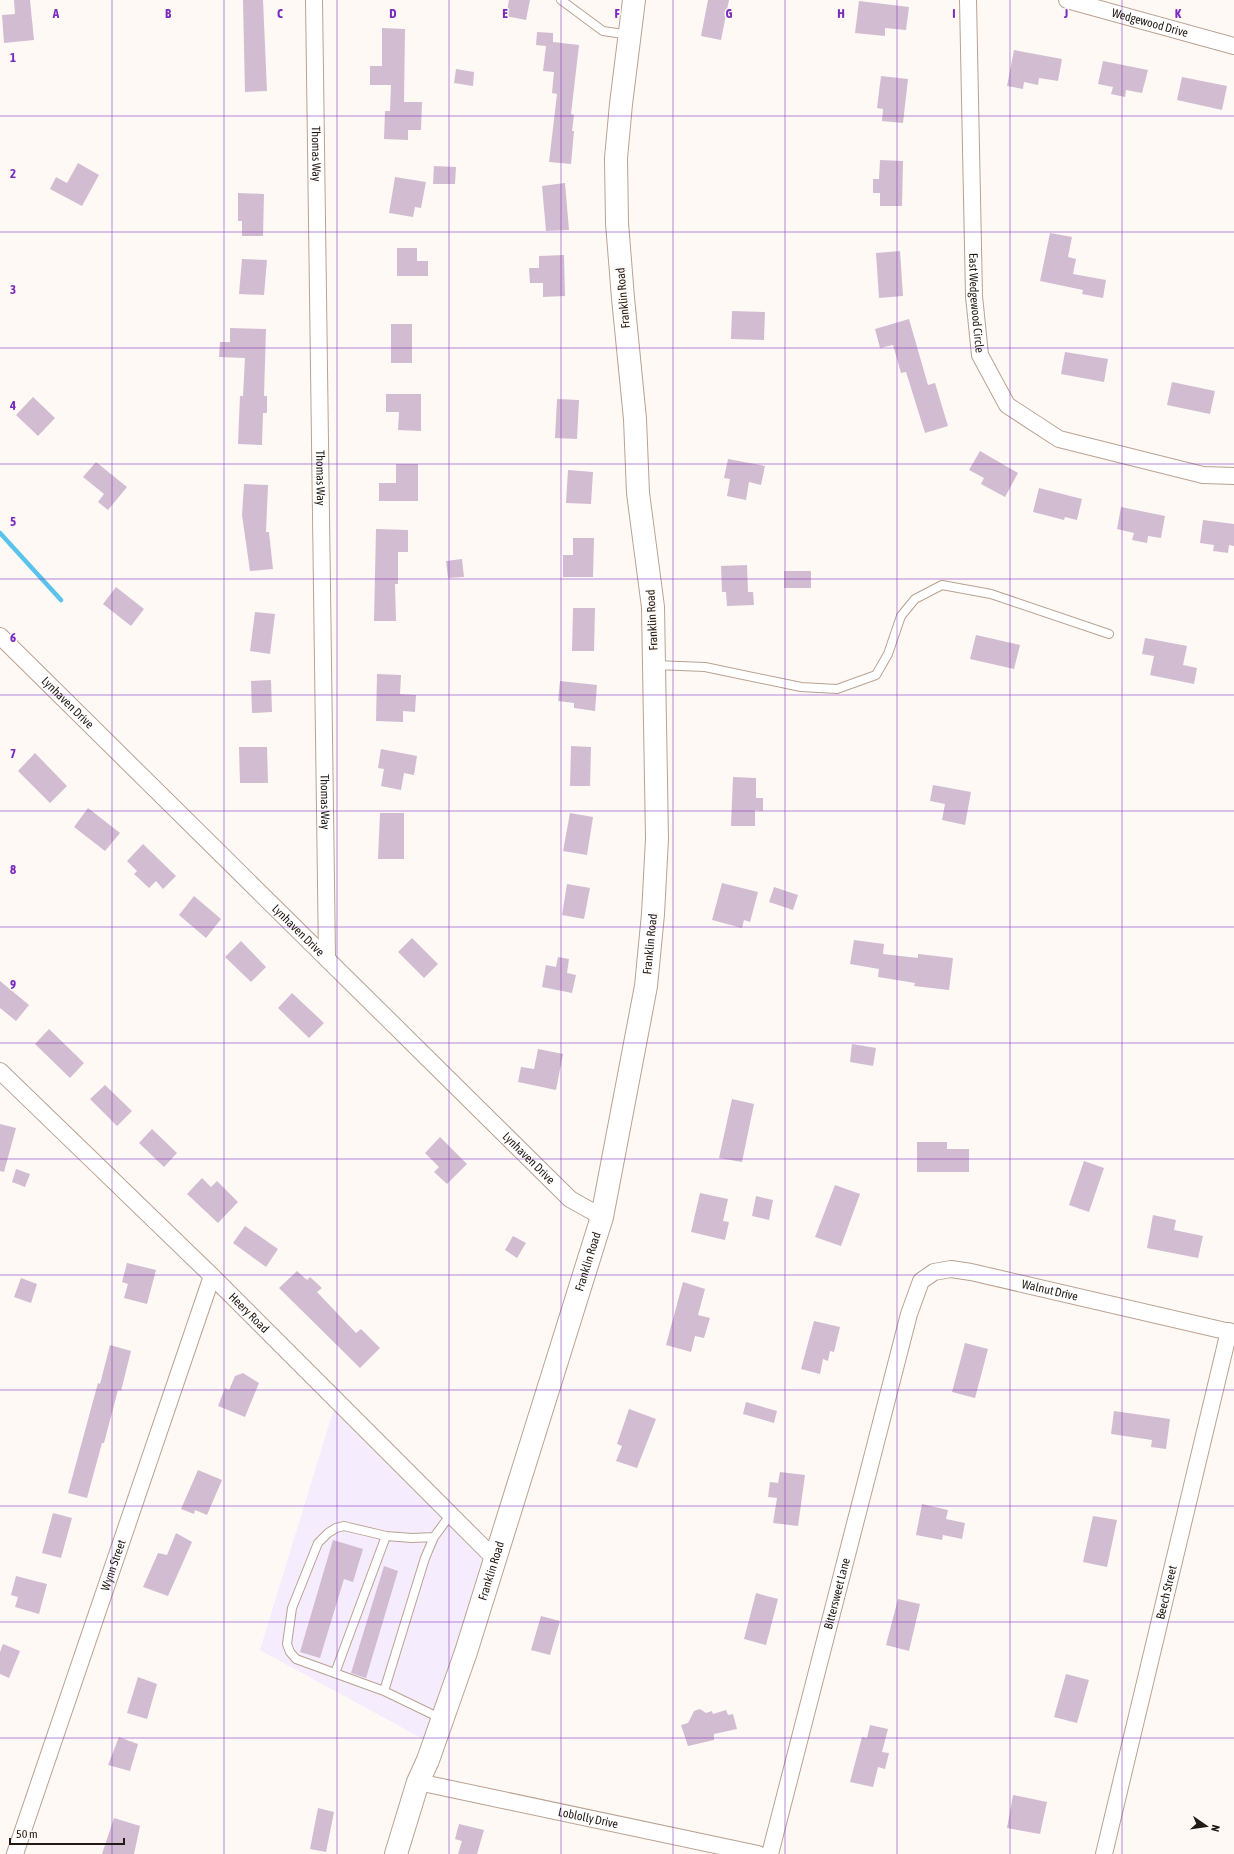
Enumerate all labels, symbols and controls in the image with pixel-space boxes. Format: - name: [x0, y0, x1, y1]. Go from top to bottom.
- text: A: [52, 6, 60, 21]
- text: B: [165, 6, 172, 21]
- text: C: [277, 6, 283, 21]
- text: D: [389, 6, 397, 21]
- text: E: [502, 6, 508, 21]
- text: F: [614, 6, 620, 21]
- text: G: [726, 6, 733, 21]
- text: H: [837, 6, 845, 21]
- text: I: [952, 6, 956, 21]
- text: J: [1063, 6, 1068, 21]
- street label: Wedgewood Drive: [1110, 6, 1190, 40]
- text: K: [1175, 6, 1182, 21]
- text: 1: [10, 50, 16, 65]
- street label: Thomas Way: [309, 126, 323, 182]
- text: 2: [10, 166, 16, 181]
- street label: East Wedgewood Circle: [966, 253, 987, 353]
- street label: Franklin Road: [613, 267, 633, 329]
- text: 3: [10, 282, 16, 297]
- text: 4: [9, 398, 16, 413]
- street label: Thomas Way: [313, 450, 328, 506]
- text: 5: [10, 514, 16, 529]
- street label: Franklin Road: [643, 589, 661, 651]
- text: 6: [10, 630, 16, 645]
- street label: Lynhaven Drive: [39, 674, 97, 731]
- text: 7: [10, 746, 16, 761]
- street label: Thomas Way: [318, 774, 332, 830]
- text: 8: [10, 862, 16, 877]
- street label: Lynhaven Drive: [269, 902, 327, 959]
- street label: Franklin Road: [640, 913, 660, 975]
- text: 9: [10, 977, 16, 992]
- street label: Lynhaven Drive: [500, 1129, 558, 1187]
- street label: Franklin Road: [572, 1230, 604, 1293]
- street label: Walnut Drive: [1020, 1277, 1079, 1304]
- street label: Heery Road: [226, 1290, 272, 1336]
- street label: Wynn Street: [98, 1537, 129, 1593]
- street label: Franklin Road: [476, 1540, 507, 1602]
- street label: Bittersweet Lane: [821, 1556, 853, 1631]
- street label: Beech Street: [1153, 1564, 1180, 1621]
- street label: Loblolly Drive: [557, 1805, 619, 1831]
- north arrow: [1186, 1806, 1226, 1846]
- scale bar: [10, 1820, 124, 1846]
- text: N: [1209, 1824, 1222, 1833]
- text: 50 m: [16, 1827, 38, 1841]

